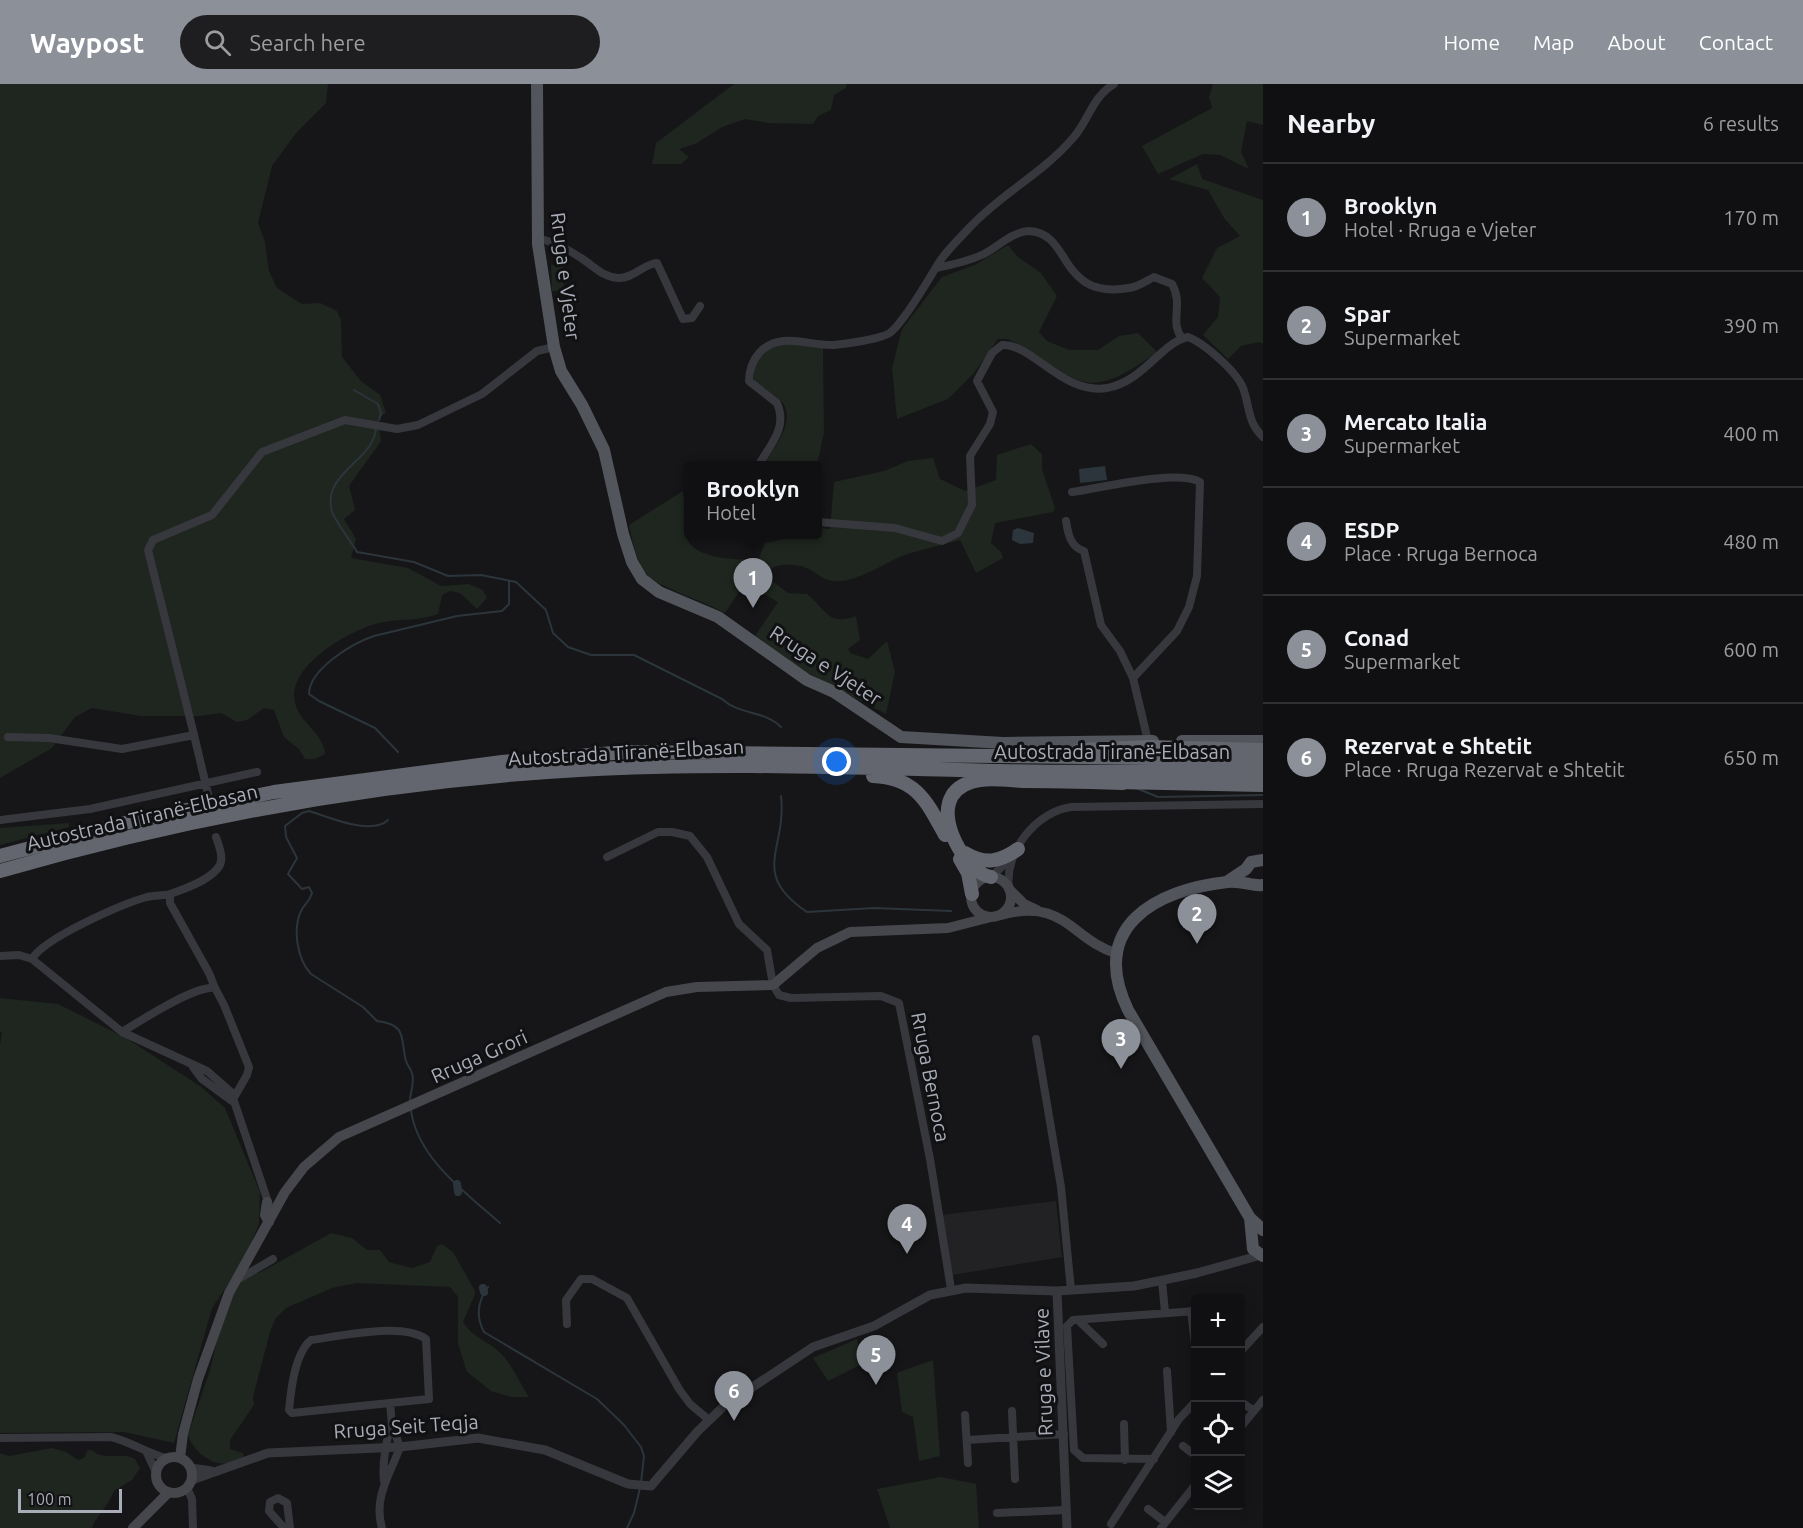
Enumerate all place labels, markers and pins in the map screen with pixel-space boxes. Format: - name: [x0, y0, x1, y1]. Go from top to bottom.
- pin: 1: [734, 558, 772, 608]
- pin: 2: [1178, 894, 1216, 944]
- pin: 3: [1102, 1020, 1140, 1069]
- pin: 4: [888, 1204, 926, 1254]
- pin: 5: [856, 1336, 896, 1385]
- pin: 6: [714, 1372, 754, 1421]

